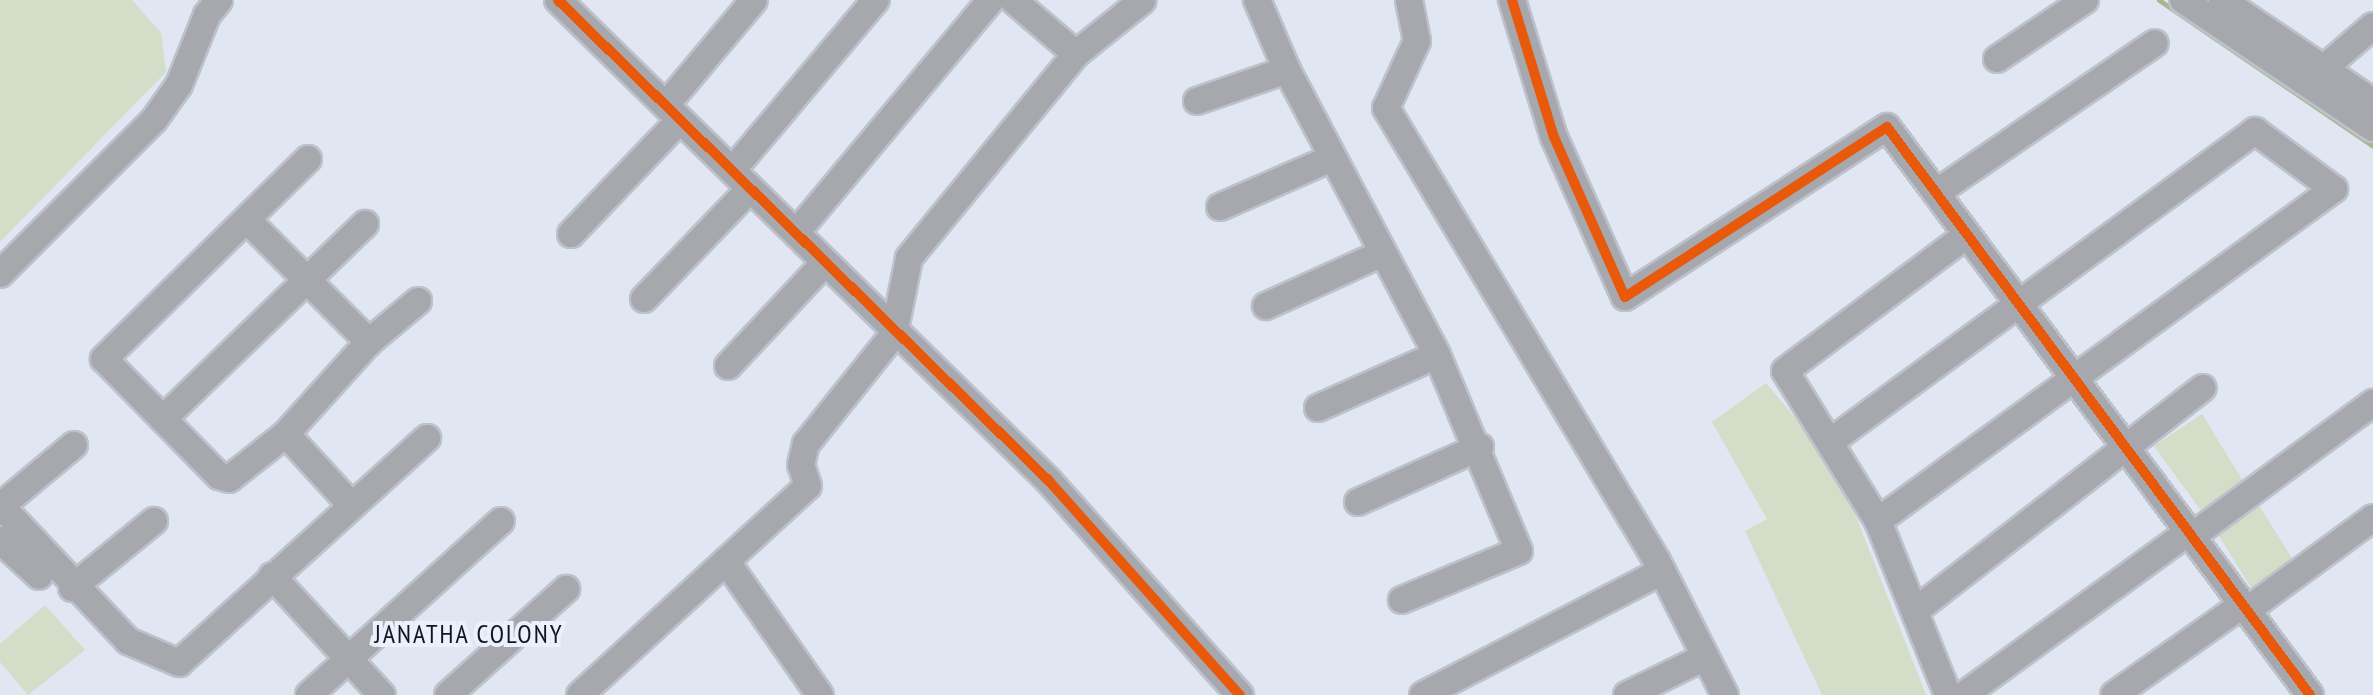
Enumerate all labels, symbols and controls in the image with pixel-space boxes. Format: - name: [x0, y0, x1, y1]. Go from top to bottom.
- district label: JANATHA COLONY: [374, 618, 564, 650]

